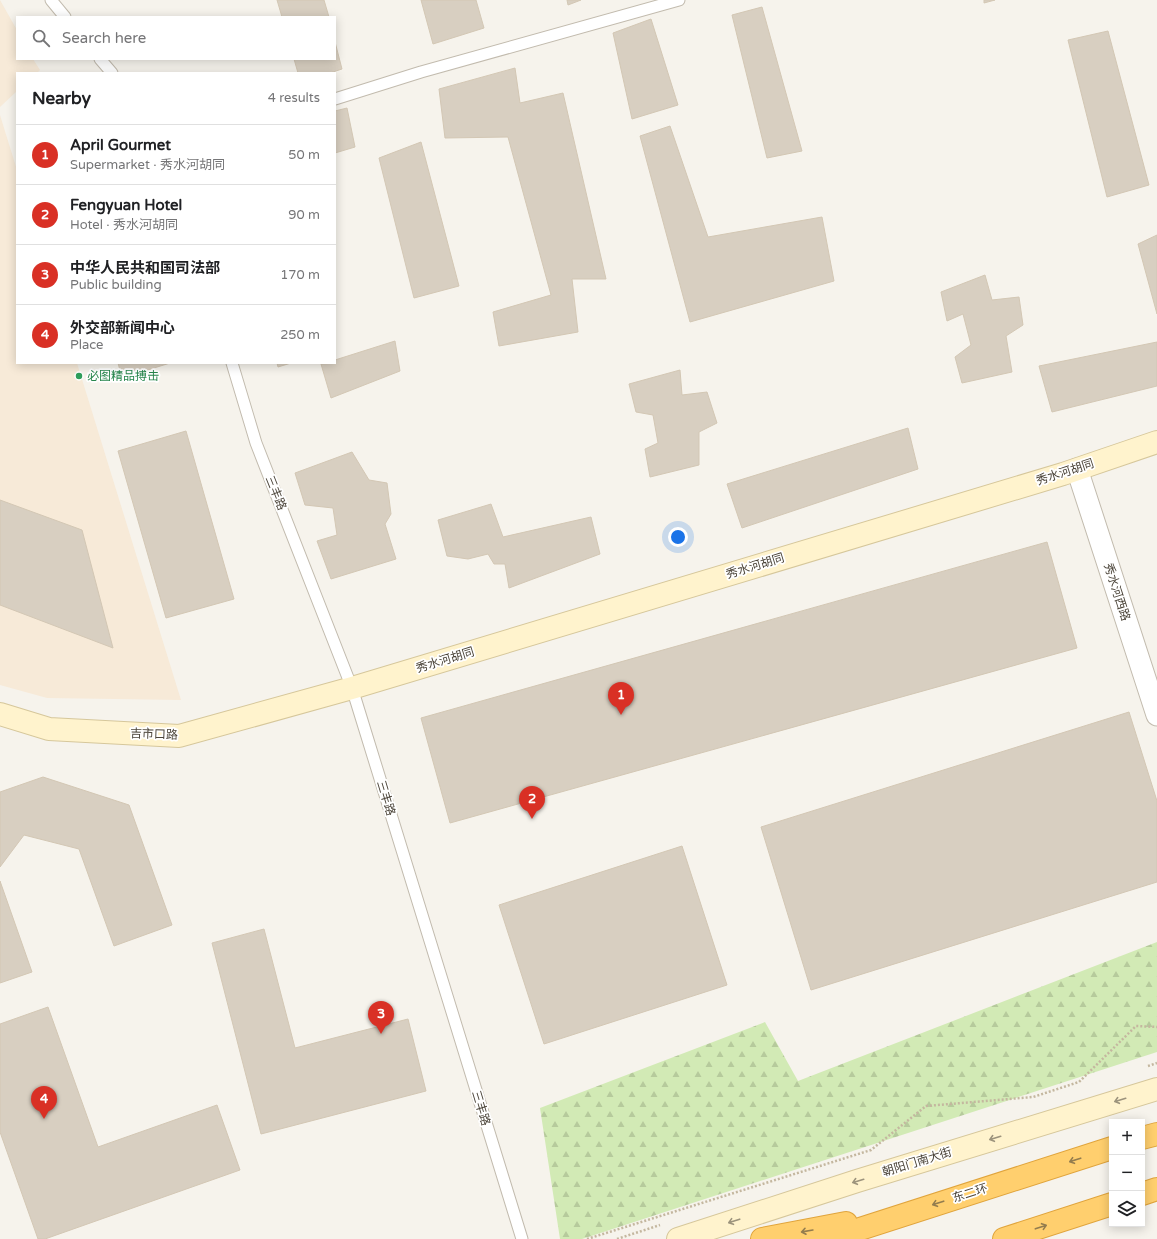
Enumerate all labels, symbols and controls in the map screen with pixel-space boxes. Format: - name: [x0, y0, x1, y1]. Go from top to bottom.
- search box: [16, 16, 336, 60]
- icon: search: [30, 27, 52, 49]
- text: Search here: [62, 29, 146, 47]
- text: Nearby: [32, 88, 91, 109]
- text: 4 results: [268, 90, 320, 106]
- text: April Gourmet: [70, 136, 171, 154]
- text: 1: [41, 147, 49, 163]
- text: 50 m: [288, 147, 320, 163]
- text: Supermarket · 秀水河胡同: [70, 157, 225, 173]
- text: Fengyuan Hotel: [70, 196, 182, 214]
- text: 2: [41, 207, 49, 223]
- text: 90 m: [288, 207, 320, 223]
- text: Hotel · 秀水河胡同: [70, 217, 178, 233]
- text: 中华人民共和国司法部: [70, 259, 220, 277]
- text: 3: [41, 267, 49, 283]
- text: 170 m: [280, 267, 320, 283]
- text: Public building: [70, 277, 162, 293]
- text: 外交部新闻中心: [70, 319, 175, 337]
- text: 4: [41, 327, 49, 343]
- text: 250 m: [280, 327, 320, 343]
- text: Place: [70, 337, 103, 353]
- place label: 必图精品搏击: [87, 369, 159, 383]
- marker: 必图精品搏击: [74, 371, 84, 381]
- street label: 秀水河胡同: [1034, 456, 1096, 488]
- street label: 三丰路: [263, 474, 289, 512]
- your location: [668, 527, 688, 547]
- street label: 秀水河胡同: [724, 551, 786, 581]
- street label: 秀水河西路: [1101, 561, 1133, 623]
- street label: 秀水河胡同: [414, 645, 476, 675]
- pin: 1: [608, 682, 634, 715]
- street label: 吉市口路: [130, 726, 178, 742]
- street label: 三丰路: [374, 779, 398, 817]
- pin: 2: [519, 786, 545, 819]
- pin: 3: [368, 1001, 394, 1034]
- pin: 4: [31, 1086, 57, 1119]
- street label: 三丰路: [469, 1089, 493, 1127]
- one-way arrow: [1113, 1097, 1126, 1104]
- map controls: [1109, 1119, 1145, 1227]
- button: +: [1109, 1119, 1145, 1155]
- one-way arrow: [989, 1135, 1002, 1142]
- street label: 朝阳门南大街: [881, 1145, 953, 1179]
- button: −: [1109, 1155, 1145, 1191]
- one-way arrow: [1069, 1157, 1082, 1164]
- one-way arrow: [851, 1178, 864, 1185]
- street label: 东二环: [951, 1181, 989, 1205]
- button: layers: [1109, 1191, 1145, 1227]
- one-way arrow: [931, 1200, 944, 1207]
- one-way arrow: [728, 1218, 741, 1225]
- one-way arrow: [1035, 1223, 1048, 1230]
- one-way arrow: [801, 1227, 814, 1235]

